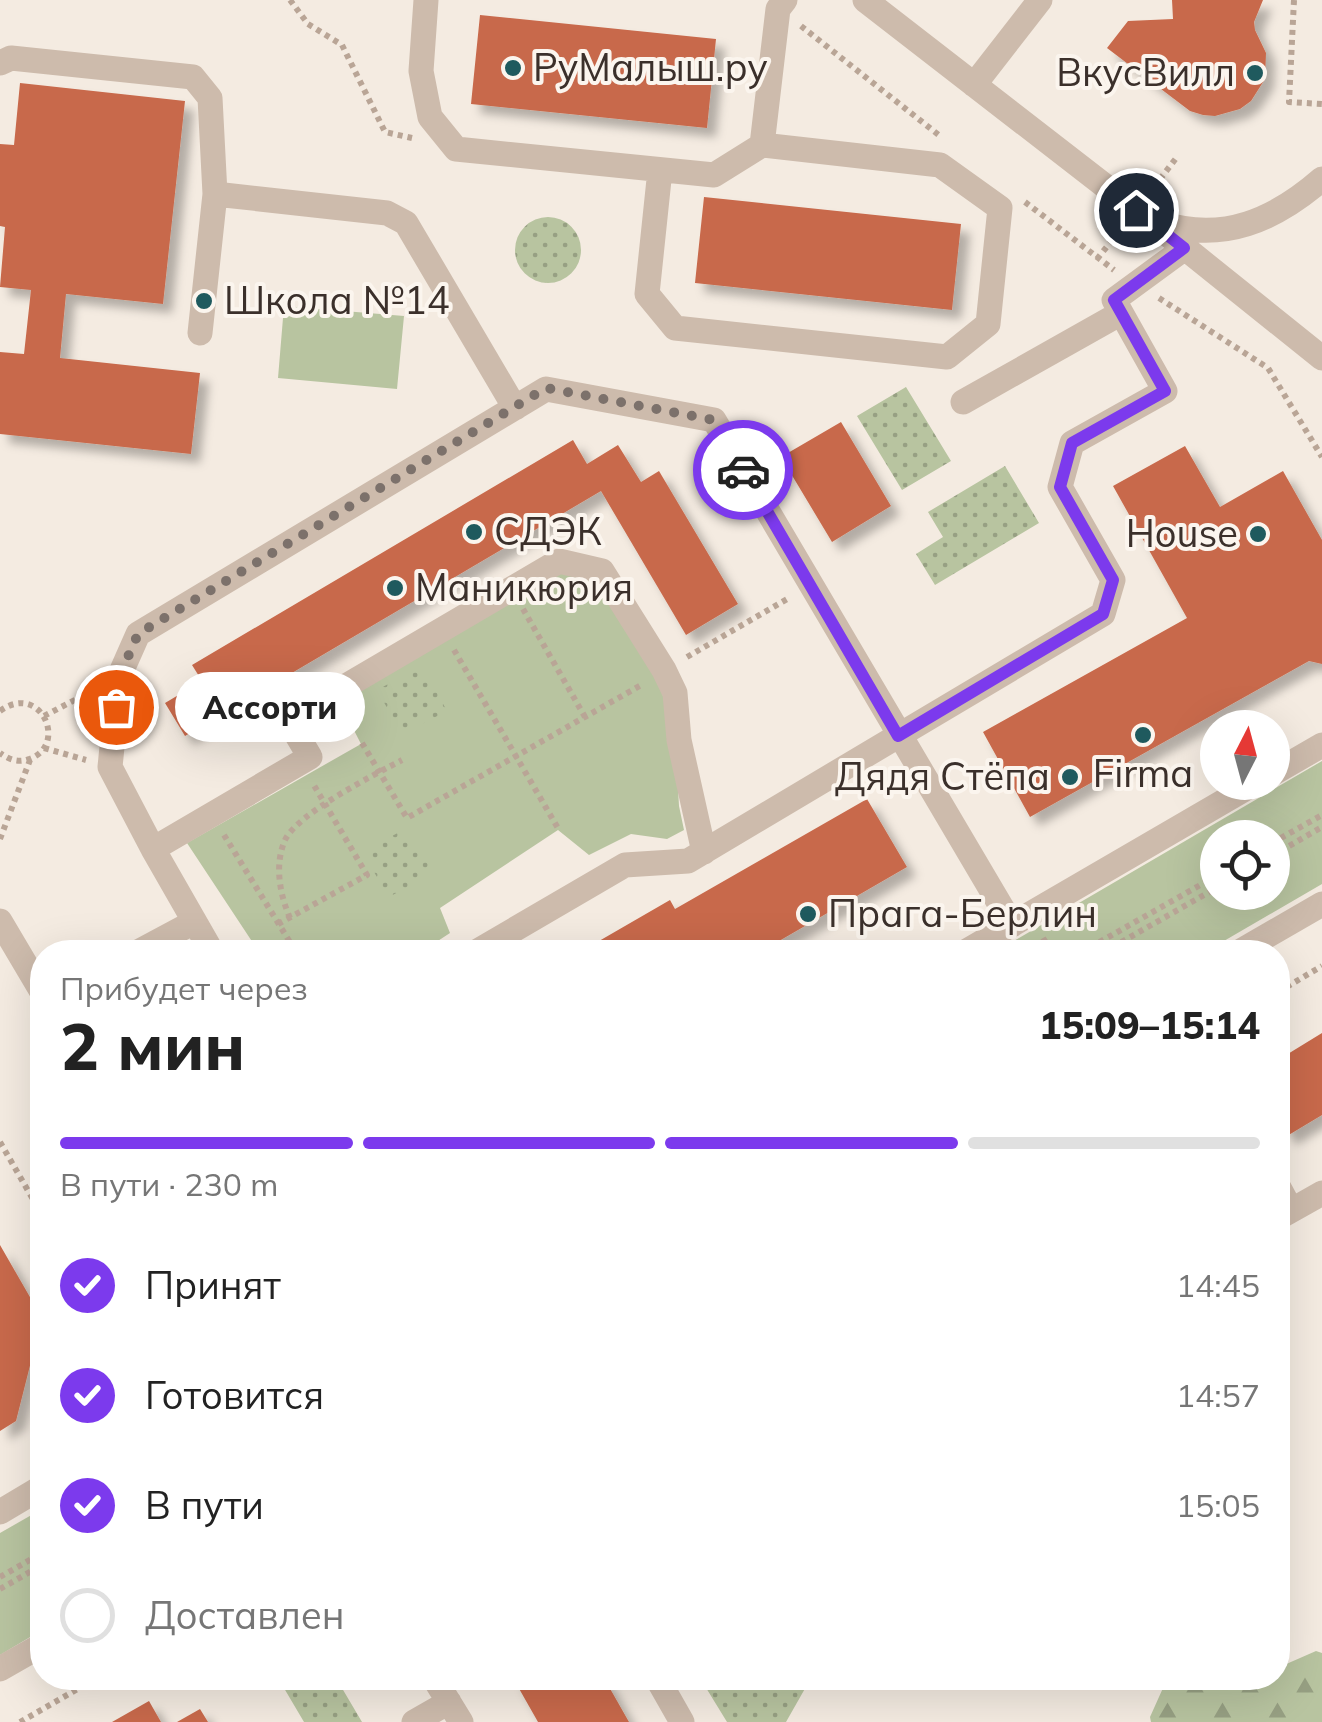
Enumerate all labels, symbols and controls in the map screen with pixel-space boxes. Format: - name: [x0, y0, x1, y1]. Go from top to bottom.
- place label: РуМалыш.ру: [533, 43, 768, 91]
- place label: ВкусВилл: [1056, 48, 1235, 96]
- marker: РуМалыш.ру: [502, 57, 524, 79]
- marker: ВкусВилл: [1244, 62, 1266, 84]
- pin: [1094, 168, 1179, 253]
- icon: home: [1109, 183, 1164, 238]
- place label: Школа №14: [224, 276, 450, 324]
- marker: Школа №14: [193, 290, 215, 312]
- courier: [693, 420, 793, 520]
- icon: car: [716, 443, 771, 498]
- place label: СДЭК: [494, 507, 602, 555]
- place label: House: [1126, 509, 1238, 557]
- marker: СДЭК: [463, 521, 485, 543]
- marker: House: [1247, 523, 1269, 545]
- place label: Маникюрия: [415, 563, 633, 611]
- marker: Маникюрия: [384, 577, 406, 599]
- pin: [74, 665, 159, 750]
- callout: Ассорти: [176, 672, 366, 742]
- icon: bag: [89, 680, 144, 735]
- text: Ассорти: [203, 687, 337, 727]
- north arrow: [1200, 710, 1290, 800]
- map controls: [1200, 710, 1290, 910]
- marker: Firma: [1132, 724, 1154, 746]
- place label: Firma: [1093, 749, 1193, 797]
- place label: Дядя Стёпа: [835, 752, 1050, 800]
- marker: Дядя Стёпа: [1059, 766, 1081, 788]
- button: locate: [1200, 820, 1290, 910]
- place label: Прага-Берлин: [828, 889, 1097, 937]
- marker: Прага-Берлин: [797, 903, 819, 925]
- text: Прибудет через: [60, 968, 308, 1008]
- text: 15:09–15:14: [1039, 1001, 1260, 1049]
- text: 2 мин: [60, 1005, 245, 1086]
- text: В пути · 230 m: [60, 1164, 278, 1204]
- icon: check: [60, 1258, 115, 1313]
- text: Принят: [145, 1261, 281, 1309]
- text: 14:45: [1176, 1265, 1260, 1305]
- icon: check: [60, 1368, 115, 1423]
- text: Готовится: [145, 1371, 324, 1419]
- text: 14:57: [1176, 1375, 1260, 1415]
- icon: check: [60, 1478, 115, 1533]
- text: В пути: [145, 1481, 264, 1529]
- text: 15:05: [1176, 1485, 1260, 1525]
- text: Доставлен: [145, 1591, 345, 1639]

